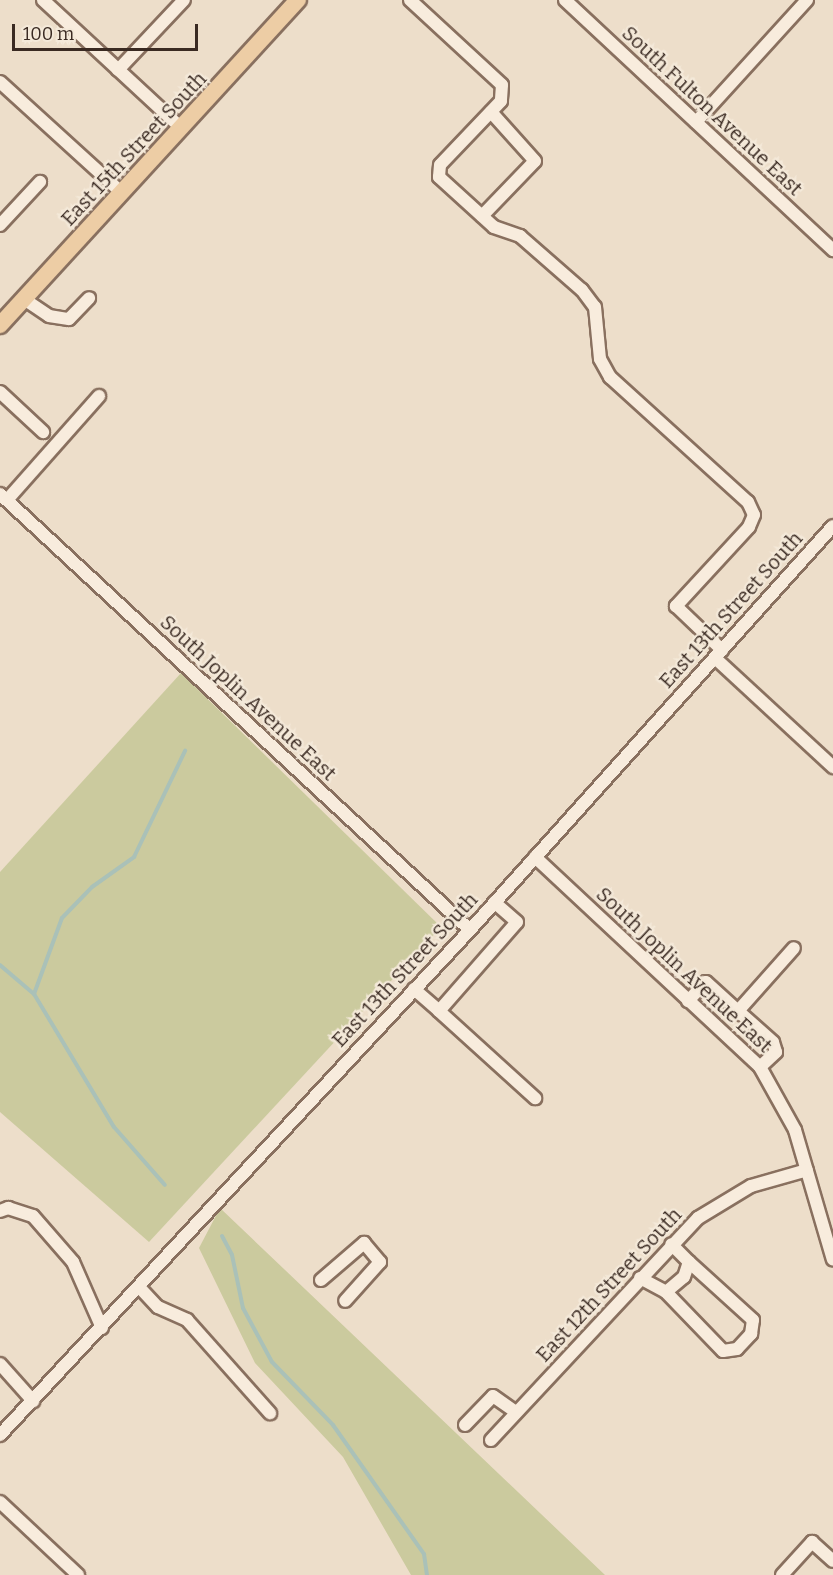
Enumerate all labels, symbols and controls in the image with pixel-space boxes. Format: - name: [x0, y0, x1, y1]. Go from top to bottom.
- scale bar: [15, 12, 201, 50]
- street label: South Fulton Avenue East: [617, 21, 807, 201]
- text: 100 m: [23, 23, 74, 45]
- street label: East 15th Street South: [56, 67, 212, 231]
- street label: East 13th Street South: [654, 527, 808, 693]
- street label: South Joplin Avenue East: [155, 610, 341, 786]
- street label: South Joplin Avenue East: [591, 882, 777, 1058]
- street label: East 13th Street South: [327, 888, 483, 1052]
- street label: East 12th Street South: [531, 1203, 687, 1367]

